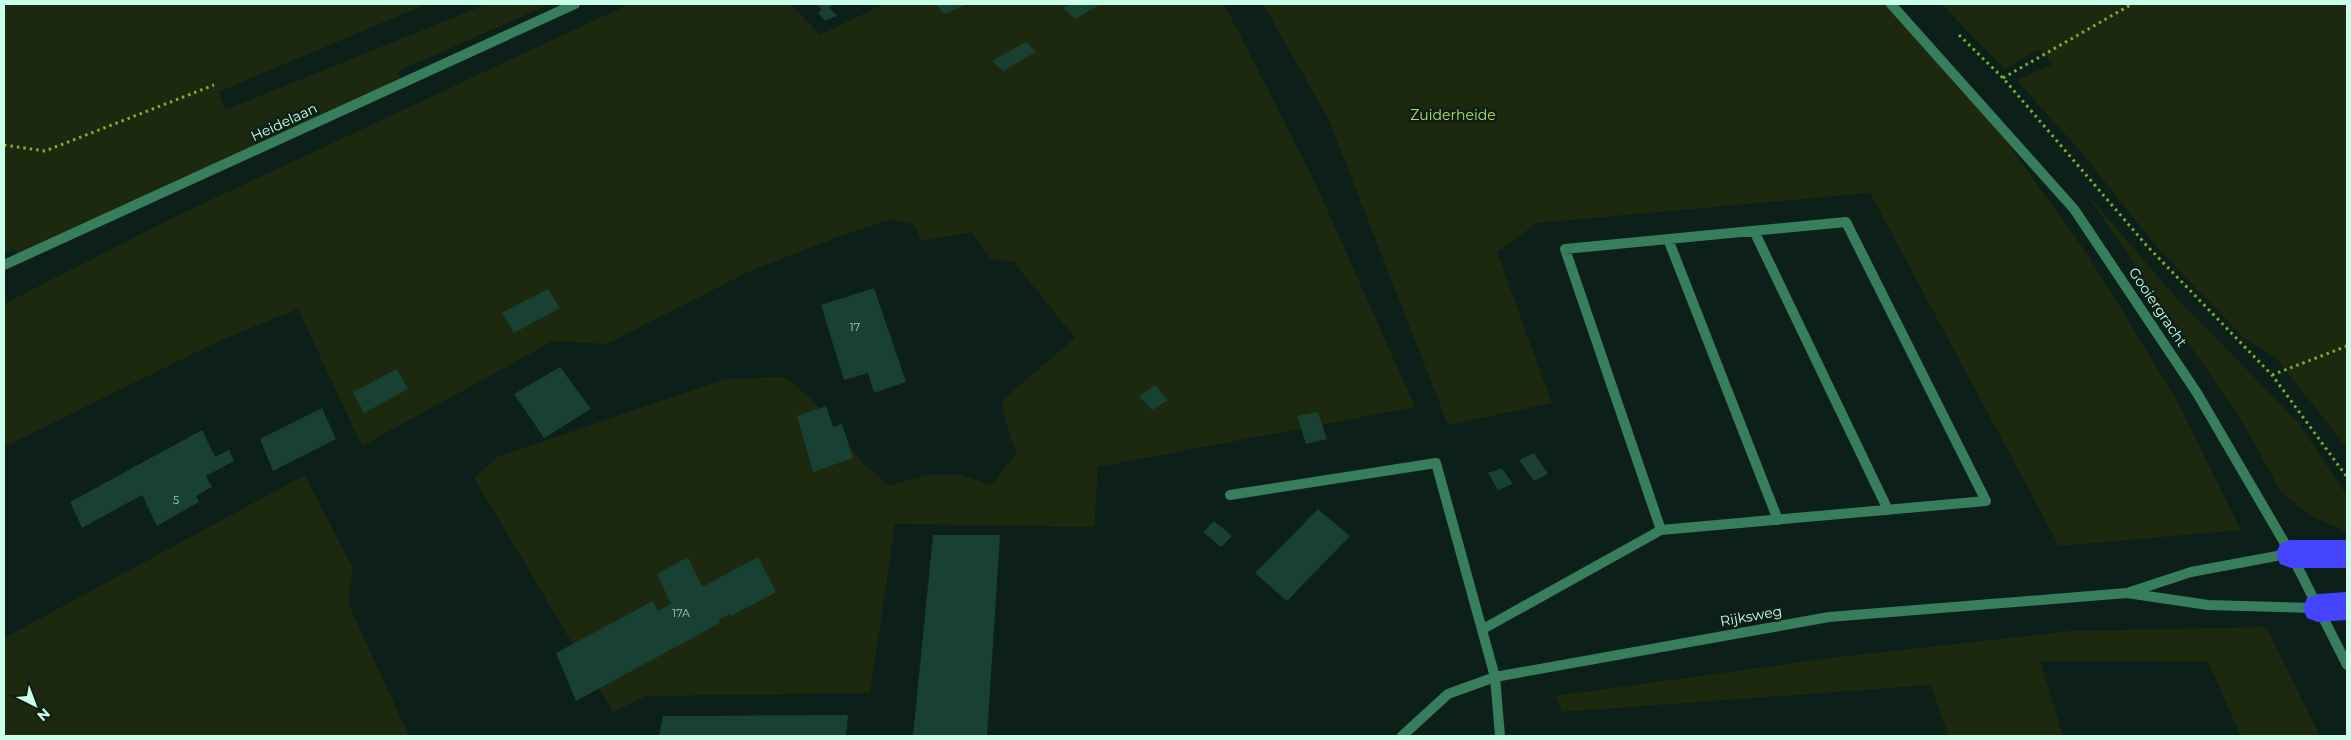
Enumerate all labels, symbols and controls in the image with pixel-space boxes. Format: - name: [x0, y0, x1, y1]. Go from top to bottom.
- street label: Heidelaan: [248, 99, 320, 145]
- park label: Zuiderheide: [1410, 106, 1496, 124]
- street label: Gooiergracht: [2125, 264, 2191, 350]
- house number: 17: [850, 320, 860, 334]
- house number: 5: [173, 493, 179, 507]
- street label: Rijksweg: [1719, 602, 1783, 630]
- house number: 17A: [672, 606, 690, 620]
- north arrow: [10, 680, 60, 730]
- text: N: [33, 704, 54, 725]

